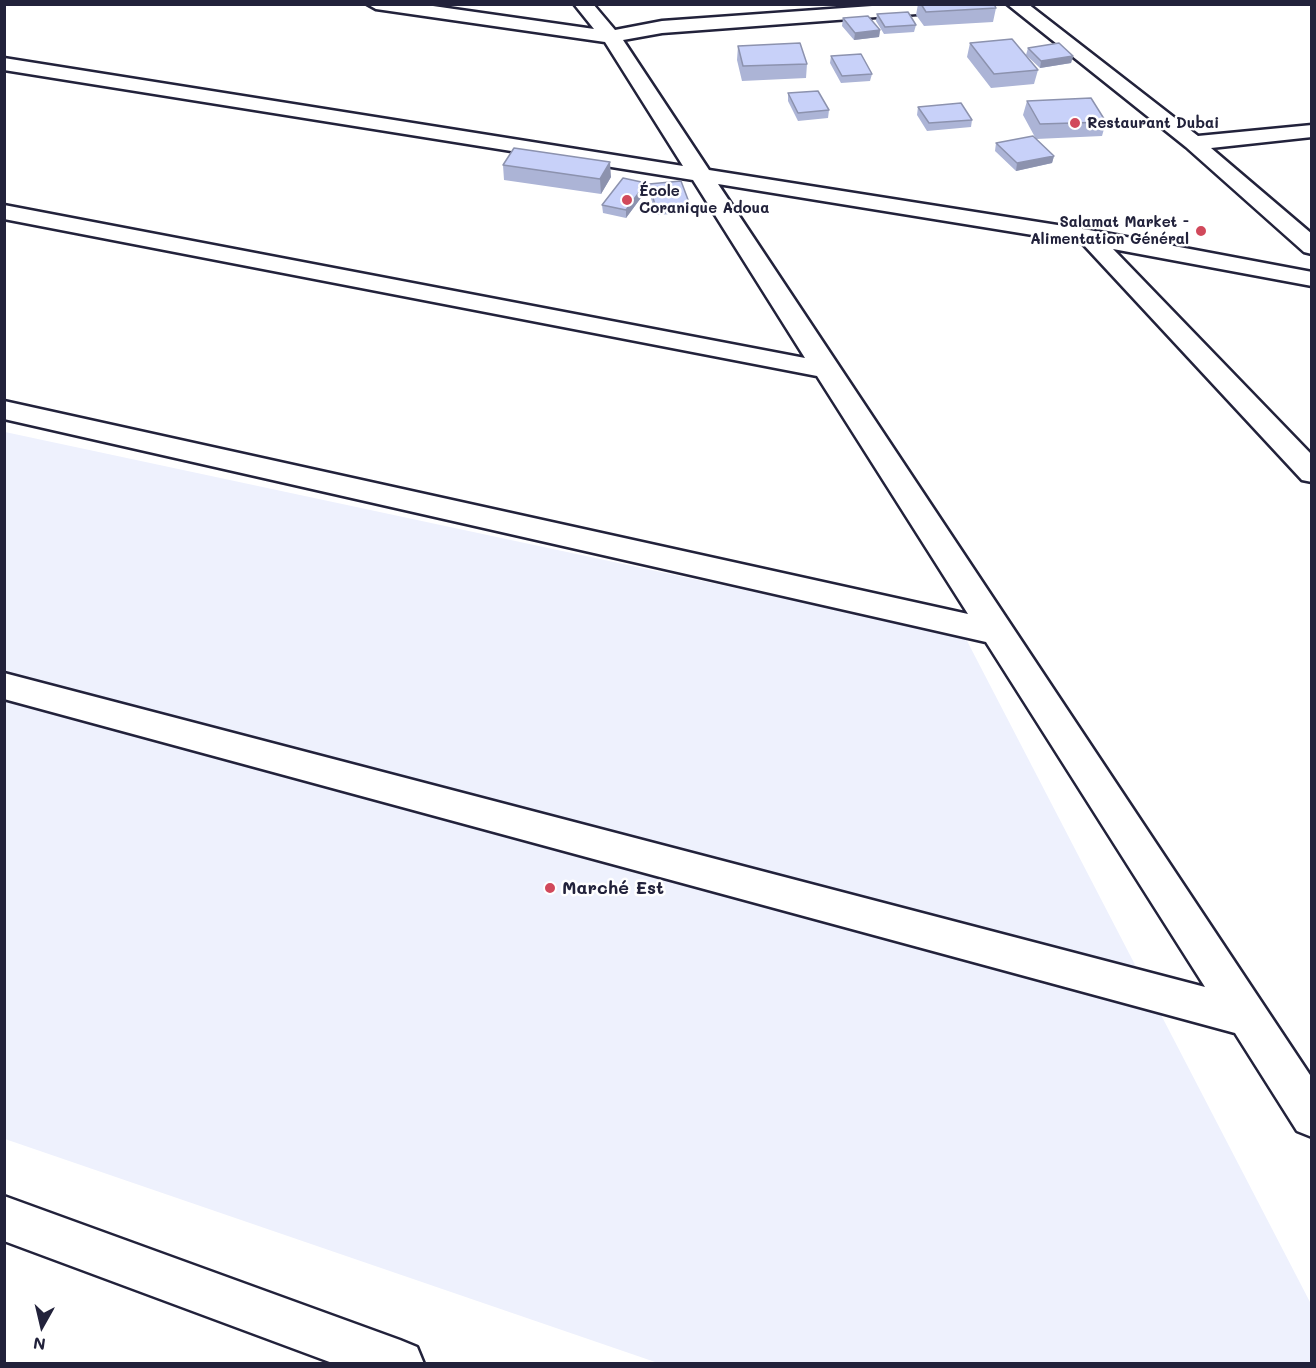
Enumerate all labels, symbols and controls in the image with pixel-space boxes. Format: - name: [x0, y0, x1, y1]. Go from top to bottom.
- place label: Restaurant Dubai: [1087, 114, 1219, 132]
- marker: Restaurant Dubai: [1068, 116, 1082, 130]
- place label: École Coranique Adoua: [639, 182, 769, 217]
- marker: École Coranique Adoua: [620, 193, 634, 207]
- place label: Salamat Market - Alimentation Général: [1030, 213, 1189, 248]
- marker: Salamat Market - Alimentation Général: [1194, 224, 1208, 238]
- place label: Marché Est: [562, 877, 664, 899]
- marker: Marché Est: [543, 881, 557, 895]
- north arrow: [12, 1296, 72, 1356]
- text: N: [32, 1333, 47, 1356]

